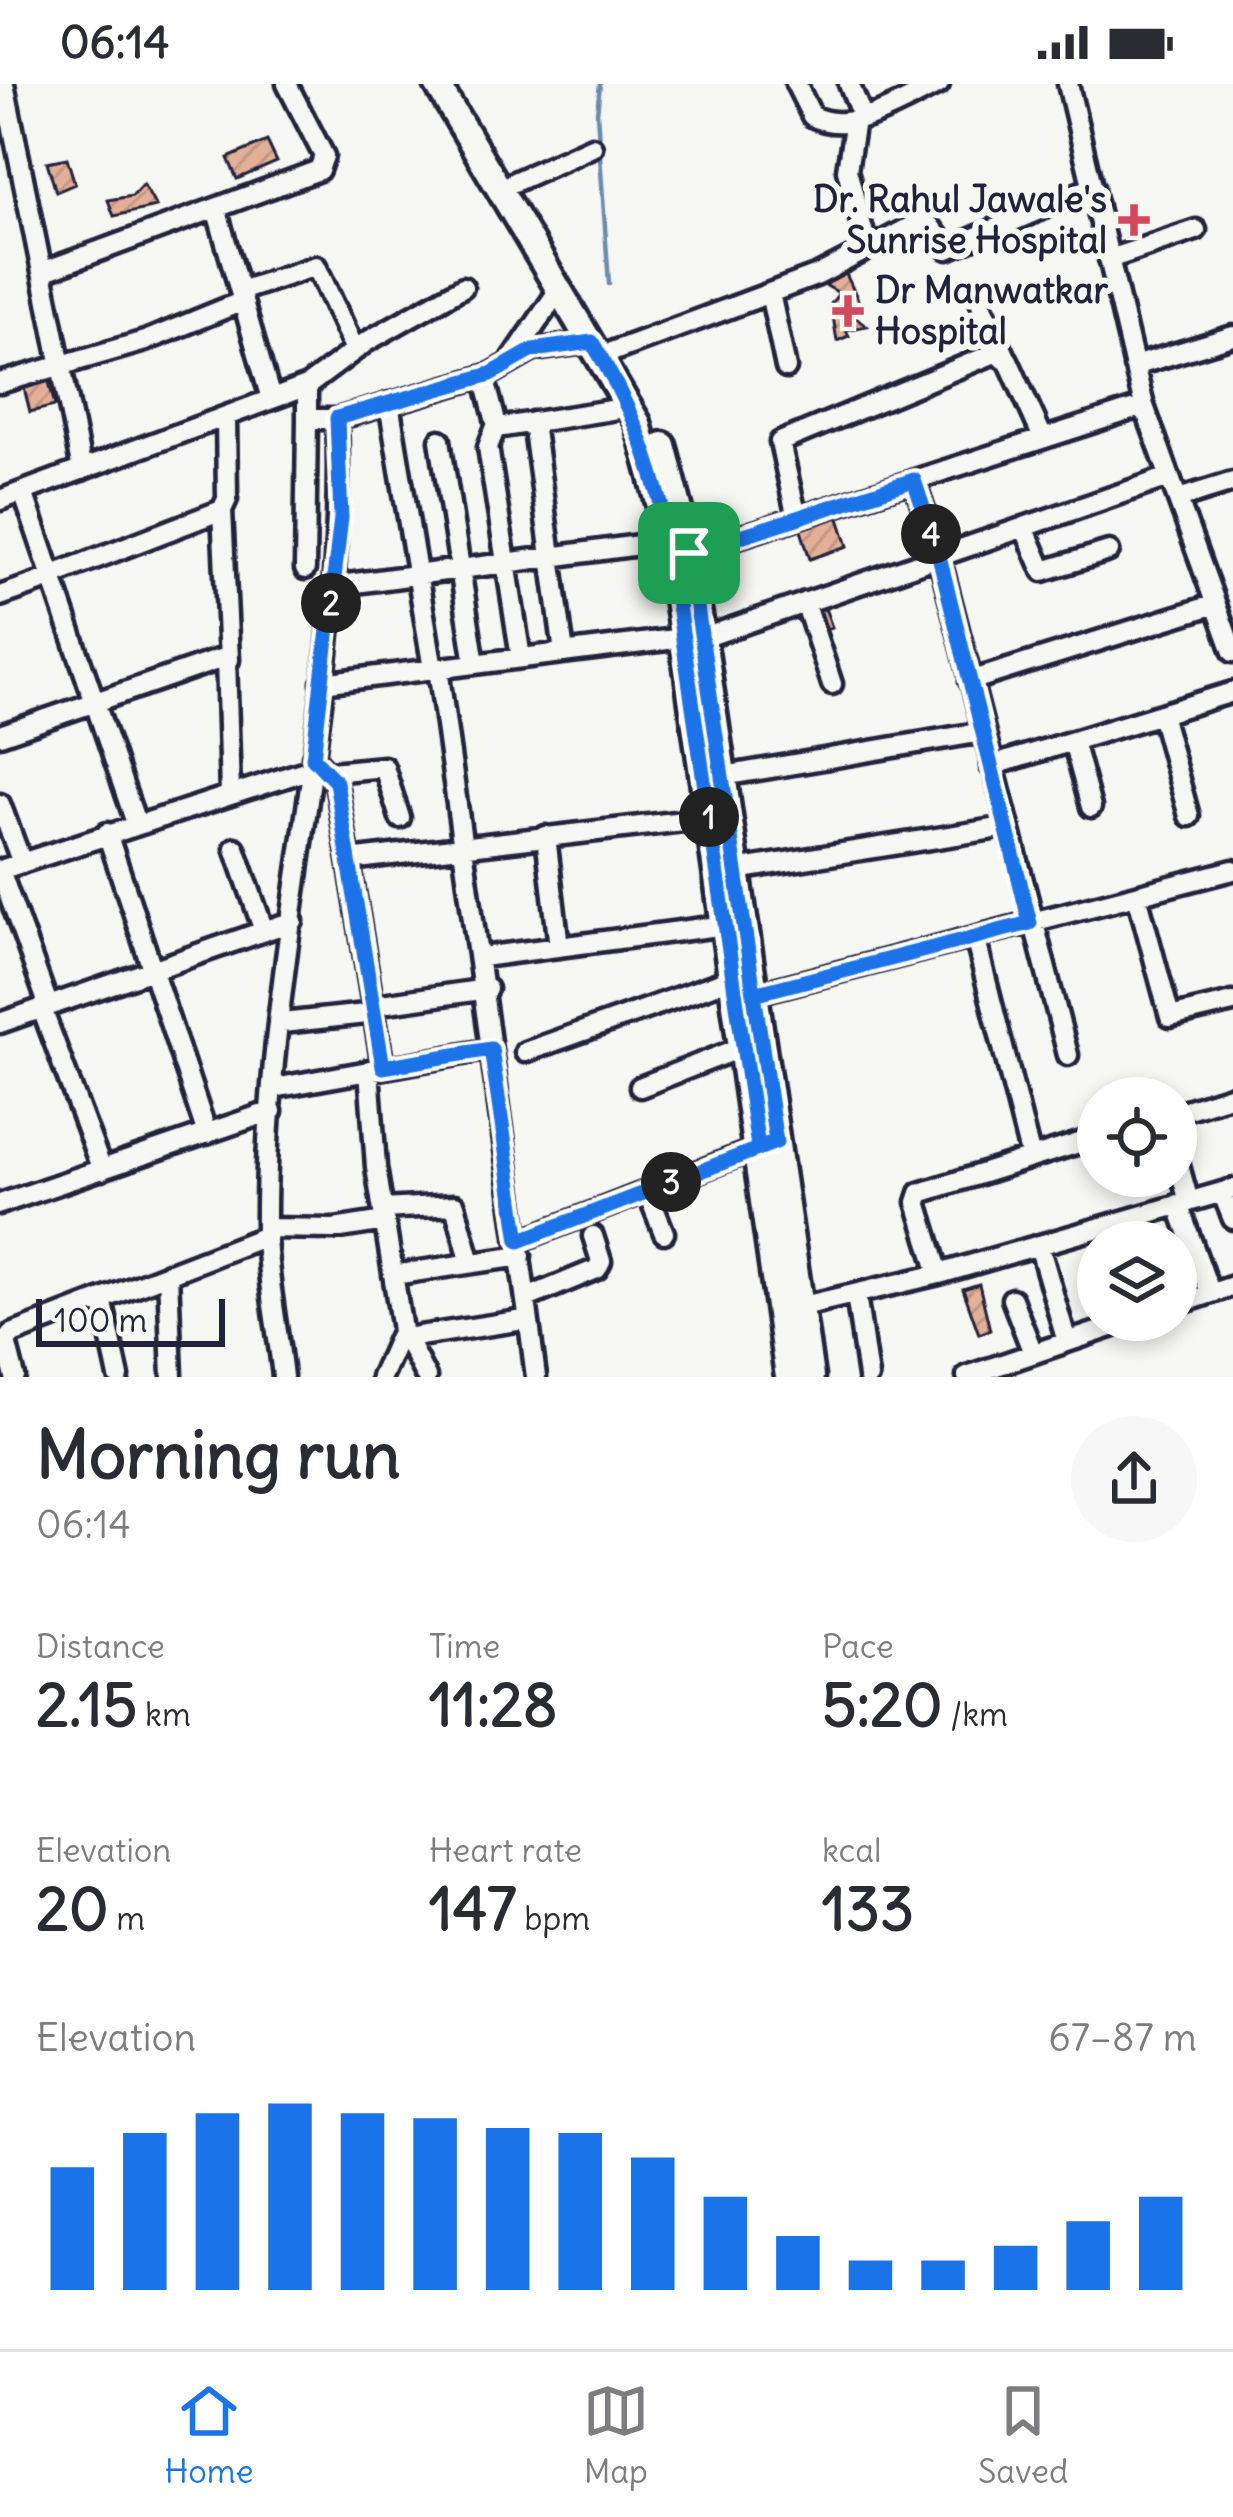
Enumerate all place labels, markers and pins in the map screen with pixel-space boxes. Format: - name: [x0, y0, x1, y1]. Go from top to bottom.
- place label: Dr. Rahul Jawale's Sunrise Hospital: [813, 177, 1107, 263]
- marker: Dr. Rahul Jawale's Sunrise Hospital: [1118, 204, 1150, 236]
- place label: Dr Manwatkar Hospital: [875, 268, 1109, 354]
- marker: Dr Manwatkar Hospital: [832, 295, 864, 327]
- pin: [638, 502, 740, 604]
- pin: 4: [901, 504, 961, 564]
- pin: 2: [301, 573, 361, 633]
- pin: 1: [679, 787, 739, 847]
- pin: 3: [641, 1152, 701, 1212]

